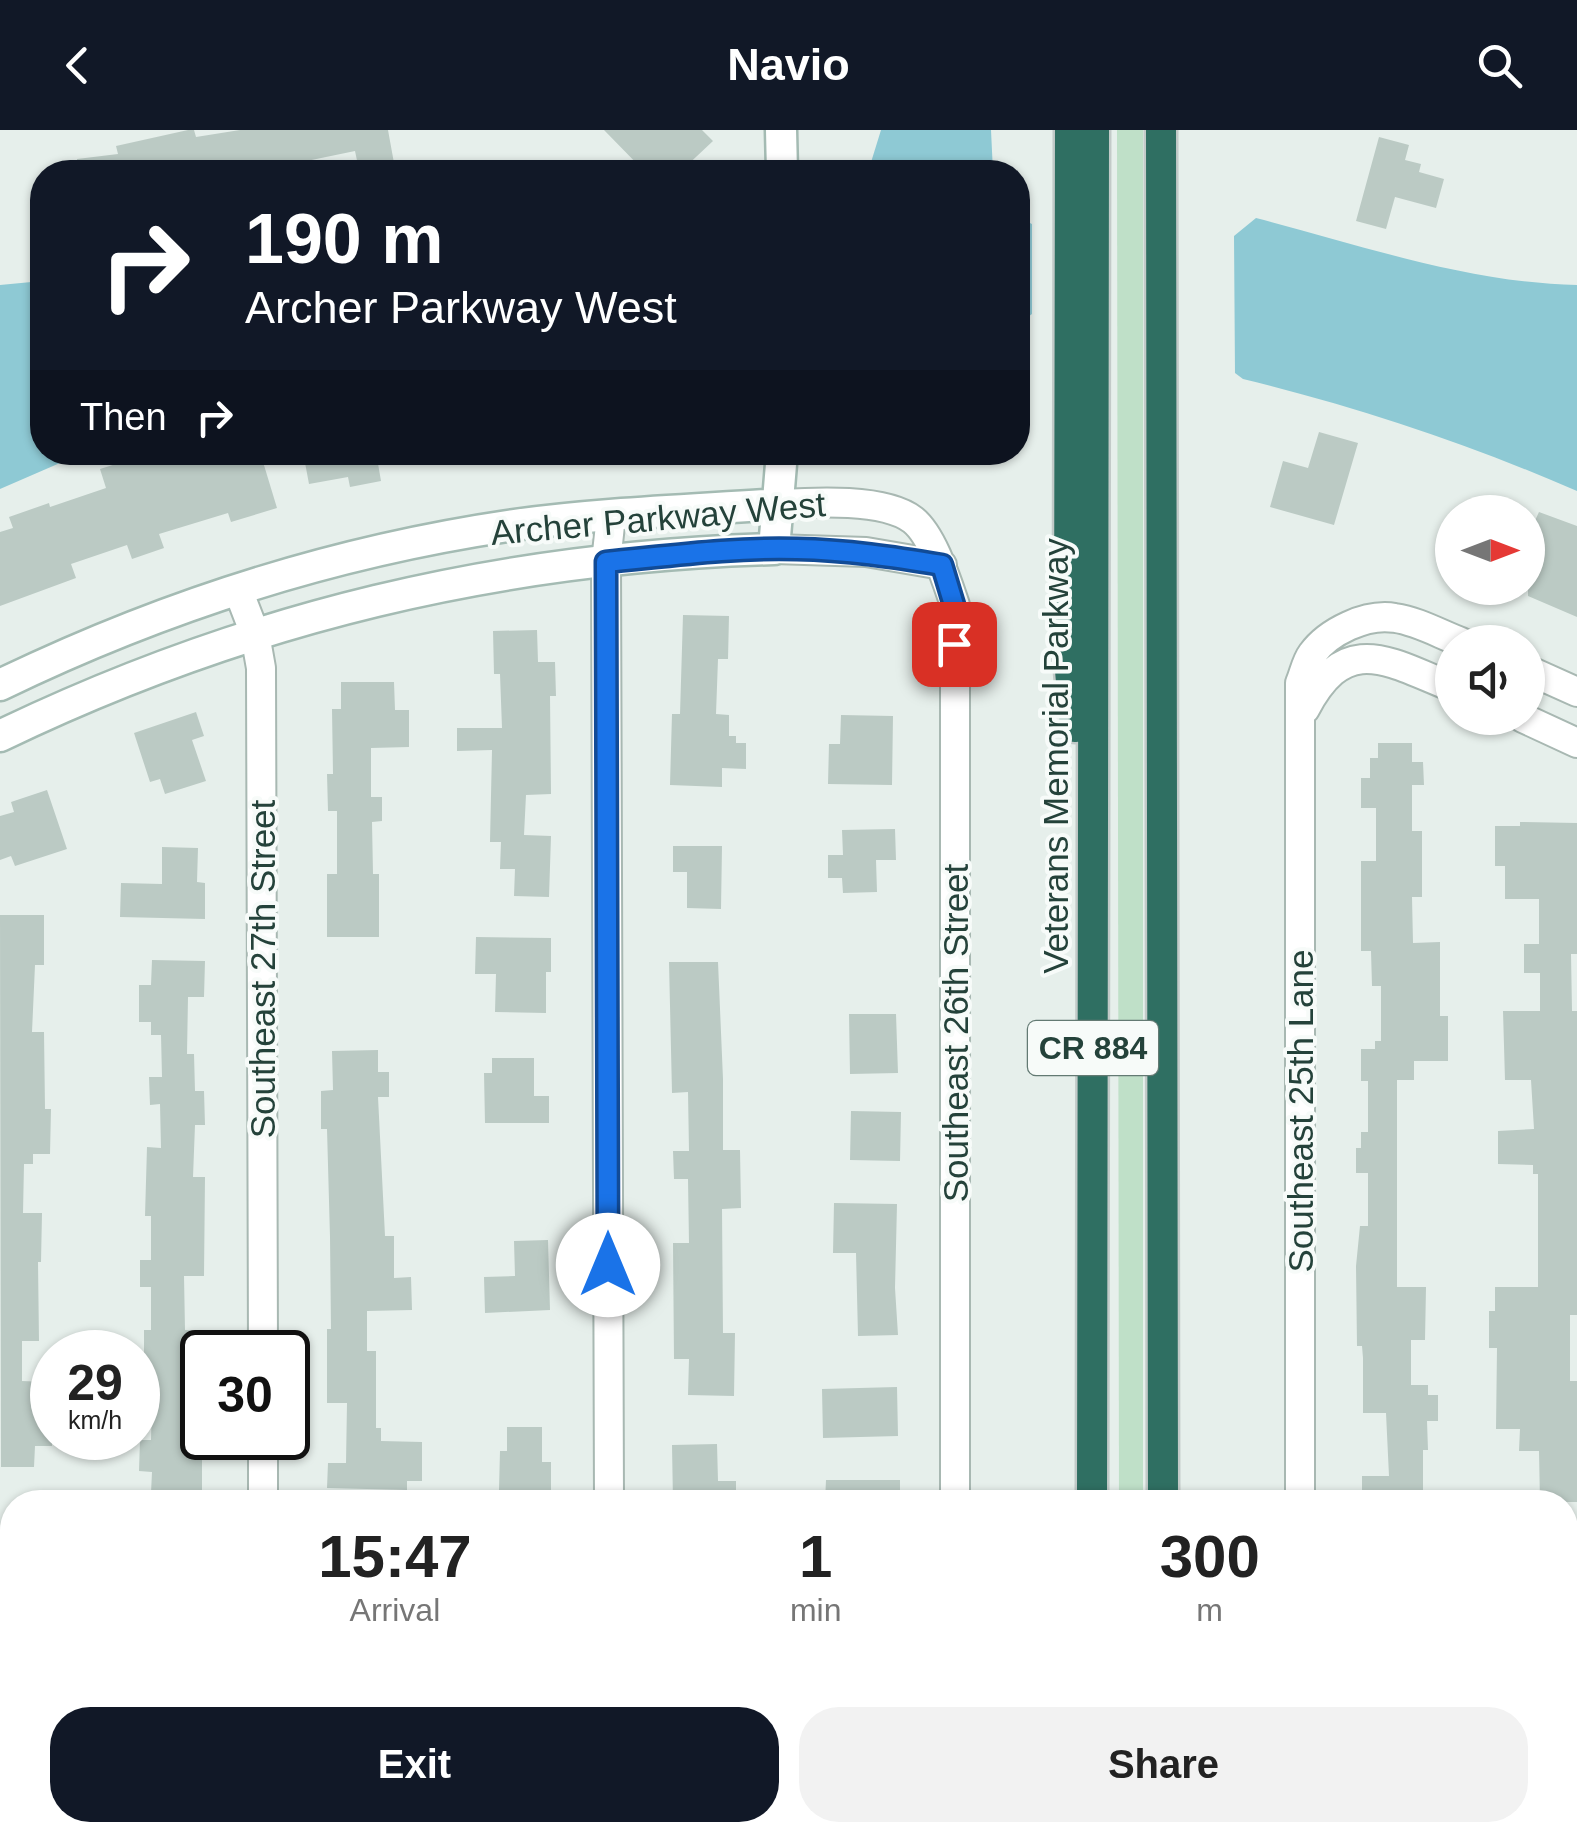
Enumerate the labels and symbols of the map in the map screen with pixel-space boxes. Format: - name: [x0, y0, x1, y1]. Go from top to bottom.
- street label: Archer Parkway West: [489, 484, 827, 552]
- north arrow: [1435, 495, 1545, 605]
- street label: Veterans Memorial Parkway: [1036, 538, 1075, 974]
- pin: [912, 602, 997, 687]
- street label: Southeast 27th Street: [243, 799, 282, 1138]
- street label: Southeast 26th Street: [936, 863, 975, 1202]
- street label: Southeast 25th Lane: [1281, 949, 1320, 1273]
- road number: CR 884: [1028, 1021, 1158, 1075]
- position arrow: [556, 1213, 660, 1317]
- speed limit sign: 30: [180, 1330, 310, 1460]

